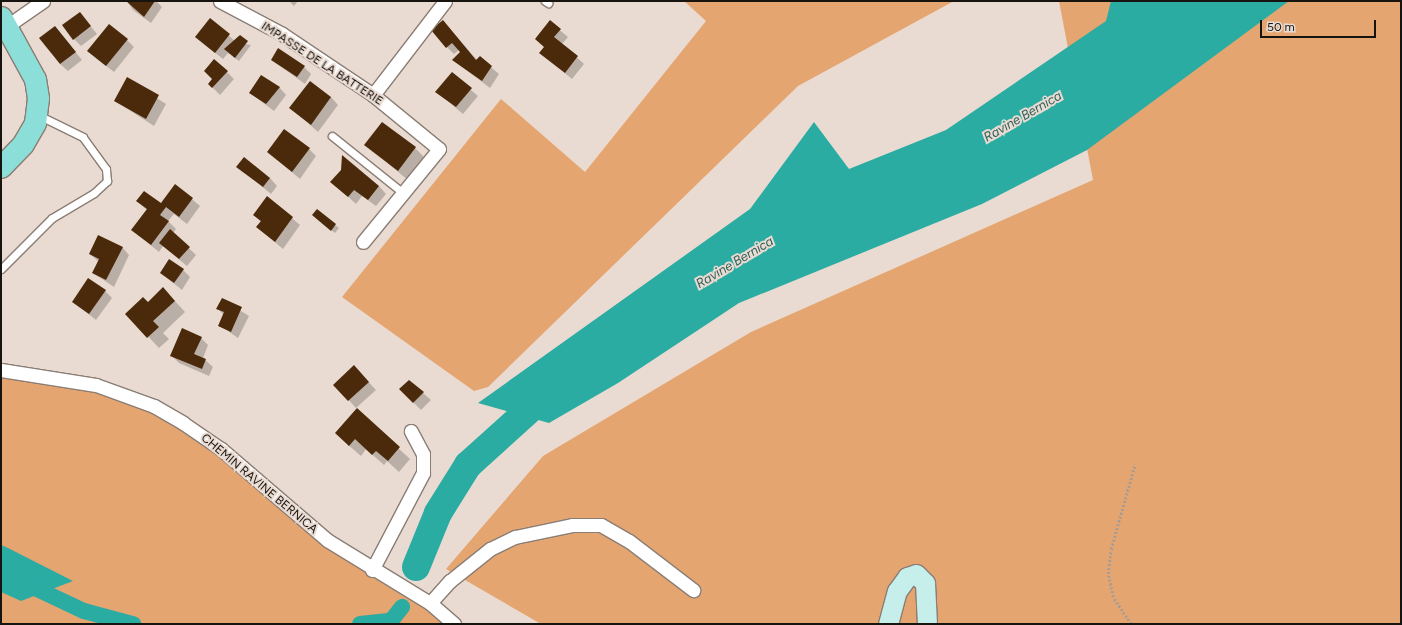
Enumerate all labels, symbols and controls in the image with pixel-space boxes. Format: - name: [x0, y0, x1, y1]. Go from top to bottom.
- scale bar: [1262, 12, 1378, 38]
- street label: IMPASSE DE LA BATTERIE: [258, 19, 386, 109]
- text: 50 m: [1267, 20, 1295, 34]
- water label: Ravine Bernica: [981, 88, 1065, 146]
- water label: Ravine Bernica: [693, 234, 777, 292]
- street label: CHEMIN RAVINE BERNICA: [198, 431, 320, 537]

